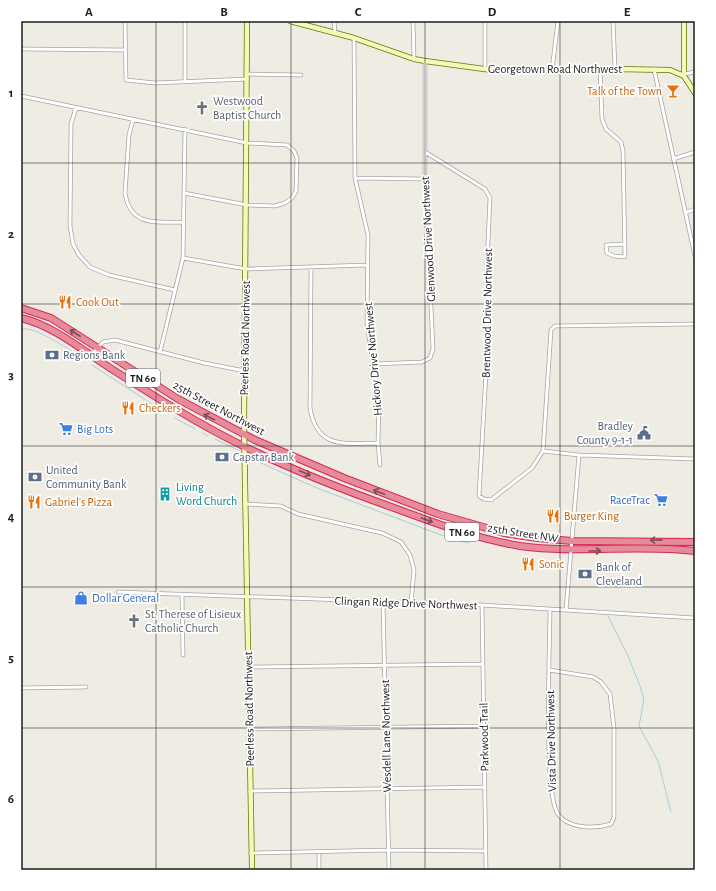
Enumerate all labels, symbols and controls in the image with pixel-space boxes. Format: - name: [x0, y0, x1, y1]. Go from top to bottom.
- text: A: [85, 6, 93, 19]
- text: B: [220, 6, 228, 19]
- text: C: [355, 6, 362, 19]
- text: D: [488, 6, 497, 19]
- text: E: [624, 6, 631, 19]
- street label: Georgetown Road Northwest: [488, 63, 622, 75]
- bar icon: Talk of the Town: [665, 83, 681, 99]
- place label: Talk of the Town: [587, 85, 662, 97]
- text: 1: [9, 87, 13, 100]
- place label: Westwood Baptist Church: [213, 95, 281, 121]
- church icon: Westwood Baptist Church: [194, 100, 210, 116]
- street label: Glenwood Drive Northwest: [419, 176, 437, 302]
- text: 2: [8, 228, 14, 241]
- street label: Brentwood Drive Northwest: [480, 248, 494, 378]
- street label: Peerless Road Northwest: [238, 280, 252, 396]
- restaurant icon: Cook Out: [57, 294, 73, 310]
- place label: Cook Out: [76, 296, 119, 308]
- street label: Hickory Drive Northwest: [362, 301, 385, 416]
- one-way arrow: [70, 329, 81, 337]
- bank icon: Regions Bank: [44, 347, 60, 363]
- place label: Regions Bank: [63, 349, 126, 361]
- text: 3: [8, 369, 14, 382]
- road number: TN 60: [126, 369, 160, 387]
- street label: 25th Street Northwest: [171, 379, 267, 437]
- restaurant icon: Checkers: [120, 400, 136, 416]
- place label: Checkers: [139, 402, 181, 414]
- one-way arrow: [203, 413, 215, 420]
- place label: Bradley County 9-1-1: [577, 420, 633, 447]
- supermarket icon: Big Lots: [58, 421, 74, 437]
- place label: Big Lots: [77, 423, 113, 435]
- public building icon: Bradley County 9-1-1: [636, 425, 652, 441]
- bank icon: Capstar Bank: [214, 449, 230, 465]
- place label: Capstar Bank: [233, 451, 295, 463]
- place label: United Community Bank: [46, 464, 127, 491]
- bank icon: United Community Bank: [27, 469, 43, 485]
- one-way arrow: [299, 470, 311, 478]
- place label: Living Word Church: [176, 481, 237, 507]
- building icon: Living Word Church: [157, 486, 173, 502]
- one-way arrow: [374, 487, 386, 495]
- supermarket icon: RaceTrac: [653, 492, 669, 508]
- restaurant icon: Gabriel's Pizza: [26, 494, 42, 510]
- place label: RaceTrac: [610, 494, 650, 506]
- place label: Gabriel's Pizza: [45, 496, 112, 508]
- restaurant icon: Burger King: [545, 508, 561, 524]
- place label: Burger King: [564, 510, 619, 522]
- text: 4: [8, 511, 15, 524]
- one-way arrow: [420, 517, 432, 525]
- street label: 25th Street NW: [487, 521, 560, 545]
- road number: TN 60: [445, 523, 479, 541]
- one-way arrow: [650, 536, 663, 544]
- one-way arrow: [588, 547, 601, 555]
- restaurant icon: Sonic: [520, 556, 536, 572]
- place label: Sonic: [539, 558, 564, 570]
- place label: Bank of Cleveland: [596, 561, 642, 587]
- bank icon: Bank of Cleveland: [577, 566, 593, 582]
- shop icon: Dollar General: [73, 590, 89, 606]
- place label: Dollar General: [92, 592, 159, 604]
- street label: Clingan Ridge Drive Northwest: [334, 595, 478, 611]
- place label: St. Therese of Lisieux Catholic Church: [145, 608, 241, 634]
- church icon: St. Therese of Lisieux Catholic Church: [126, 613, 142, 629]
- street label: Peerless Road Northwest: [242, 651, 256, 767]
- text: 5: [8, 652, 14, 665]
- street label: Wesdell Lane Northwest: [379, 679, 393, 793]
- street label: Vista Drive Northwest: [544, 690, 558, 792]
- street label: Parkwood Trail: [477, 702, 491, 772]
- text: 6: [8, 793, 14, 806]

